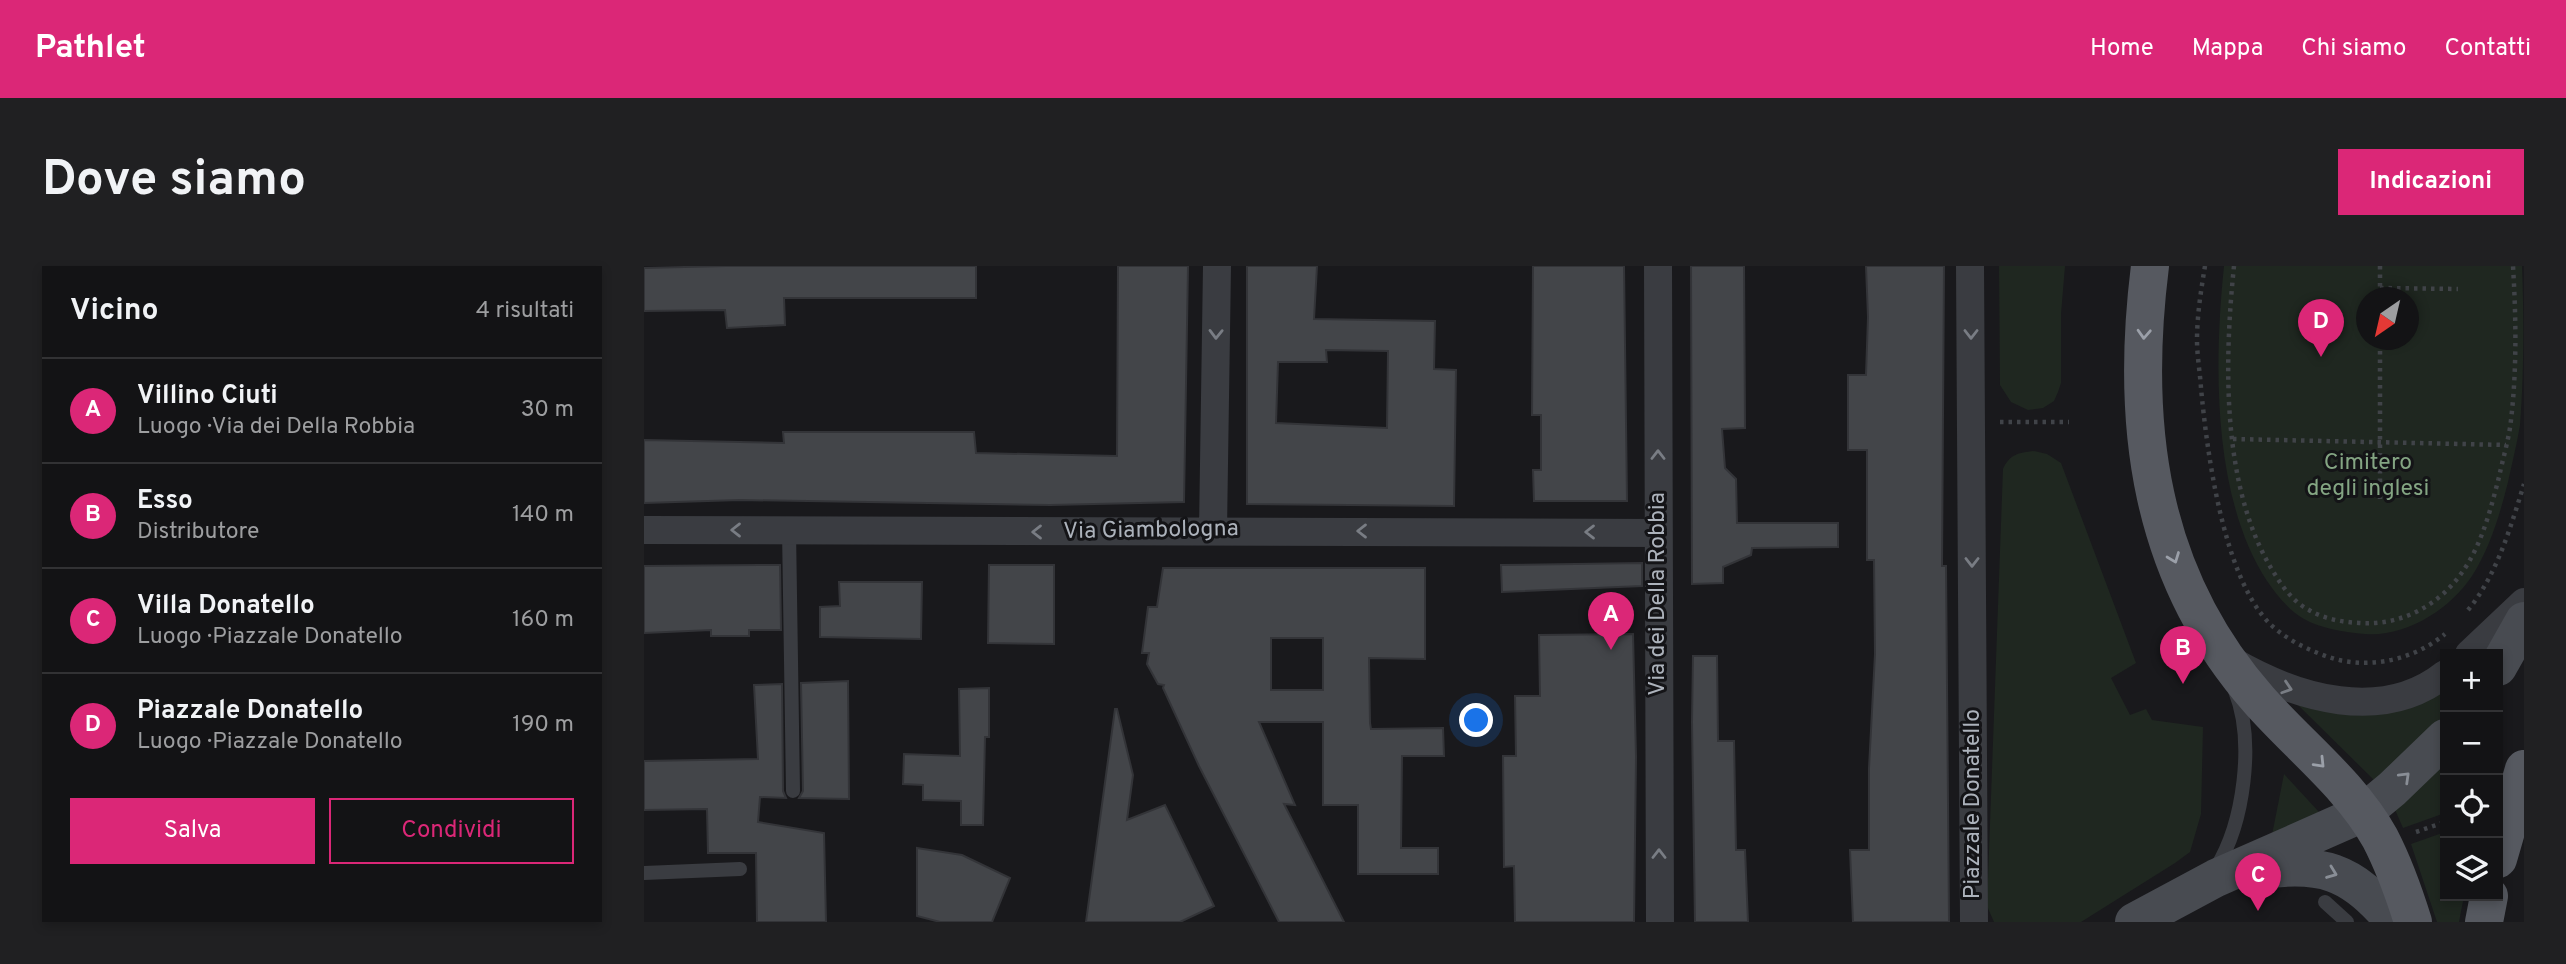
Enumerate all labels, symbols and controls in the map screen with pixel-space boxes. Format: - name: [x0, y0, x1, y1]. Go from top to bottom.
- text: Pathlet: [35, 28, 146, 70]
- text: Home: [2090, 34, 2154, 64]
- text: Mappa: [2192, 34, 2263, 64]
- text: Chi siamo: [2301, 34, 2406, 64]
- text: Contatti: [2444, 34, 2531, 64]
- button: Indicazioni: [2338, 149, 2524, 215]
- text: Dove siamo: [42, 151, 306, 213]
- north arrow: [2356, 287, 2419, 350]
- text: Vicino: [70, 293, 159, 330]
- text: 4 risultati: [476, 297, 574, 326]
- pin: D: [2298, 299, 2344, 357]
- one-way arrow: [1208, 329, 1224, 340]
- one-way arrow: [1963, 329, 1979, 340]
- one-way arrow: [2137, 329, 2152, 340]
- text: Villino Ciuti: [137, 380, 278, 413]
- text: A: [85, 396, 101, 425]
- text: 30 m: [521, 396, 574, 425]
- text: Luogo · Via dei Della Robbia: [137, 413, 415, 442]
- one-way arrow: [1650, 449, 1666, 460]
- park label: Cimitero degli inglesi: [2307, 449, 2429, 504]
- text: Esso: [137, 485, 193, 518]
- street label: Via dei Della Robbia: [1644, 492, 1673, 696]
- text: B: [85, 501, 101, 530]
- text: 140 m: [512, 501, 574, 530]
- street label: Via Giambologna: [1063, 515, 1239, 547]
- text: Distributore: [137, 518, 259, 547]
- one-way arrow: [730, 522, 741, 538]
- one-way arrow: [1357, 523, 1367, 539]
- one-way arrow: [1031, 524, 1042, 540]
- one-way arrow: [1584, 524, 1595, 540]
- one-way arrow: [2165, 551, 2179, 563]
- one-way arrow: [1964, 557, 1980, 567]
- text: Villa Donatello: [137, 590, 315, 623]
- pin: A: [1588, 592, 1634, 650]
- text: C: [86, 606, 100, 635]
- text: 160 m: [512, 606, 574, 635]
- text: Luogo · Piazzale Donatello: [137, 623, 403, 652]
- pin: B: [2160, 626, 2206, 684]
- map controls: [2440, 649, 2503, 901]
- button: +: [2440, 649, 2503, 712]
- one-way arrow: [2280, 680, 2292, 694]
- text: Piazzale Donatello: [137, 695, 363, 728]
- your location: [1459, 703, 1493, 737]
- street label: Piazzale Donatello: [1959, 709, 1988, 899]
- text: D: [85, 711, 101, 740]
- text: 190 m: [512, 711, 574, 740]
- button: −: [2440, 712, 2503, 775]
- text: Luogo · Piazzale Donatello: [137, 728, 403, 757]
- one-way arrow: [2312, 755, 2324, 767]
- one-way arrow: [2397, 772, 2410, 785]
- button: locate: [2440, 775, 2503, 838]
- button: Salva: [70, 798, 315, 864]
- button: Condividi: [329, 798, 574, 864]
- button: layers: [2440, 838, 2503, 901]
- one-way arrow: [1651, 848, 1667, 859]
- pin: C: [2235, 853, 2281, 911]
- one-way arrow: [2325, 865, 2337, 879]

